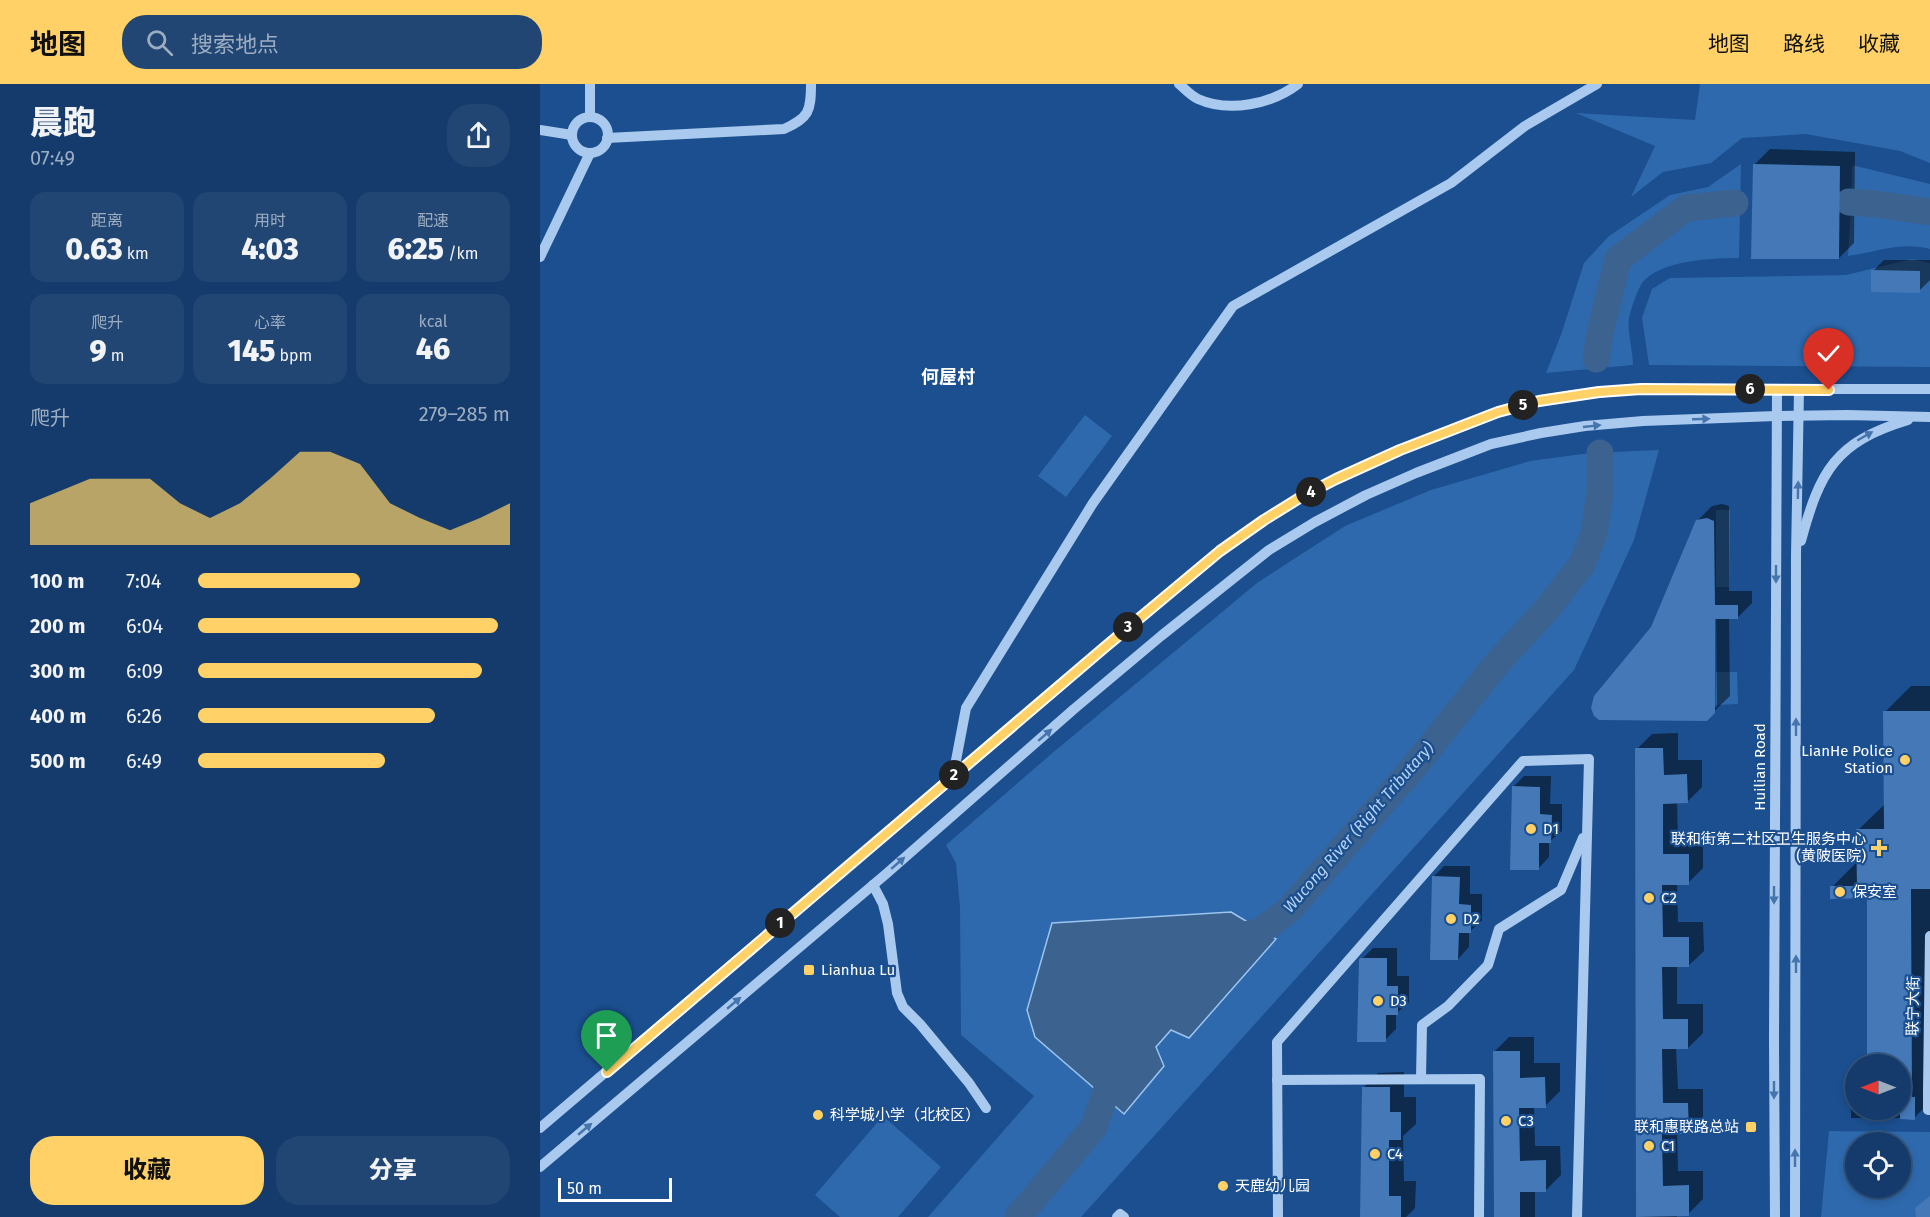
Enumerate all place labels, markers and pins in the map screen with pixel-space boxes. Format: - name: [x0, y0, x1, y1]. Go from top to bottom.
- pin: [1803, 328, 1854, 390]
- pin: 6: [1735, 374, 1765, 404]
- pin: 5: [1508, 390, 1538, 420]
- pin: 4: [1296, 477, 1326, 507]
- pin: 3: [1113, 612, 1143, 642]
- place label: LianHe Police Station: [1801, 742, 1893, 777]
- marker: LianHe Police Station: [1898, 753, 1912, 767]
- pin: 2: [939, 760, 969, 790]
- place label: D1: [1543, 820, 1559, 838]
- marker: D1: [1524, 822, 1538, 836]
- place label: 联和街第二社区卫生服务中心 (黄陂医院): [1671, 830, 1866, 865]
- marker: 联和街第二社区卫生服务中心 (黄陂医院): [1870, 839, 1888, 857]
- place label: 保安室: [1852, 883, 1897, 901]
- marker: 保安室: [1833, 885, 1847, 899]
- place label: C2: [1661, 889, 1677, 907]
- marker: C2: [1642, 891, 1656, 905]
- pin: 1: [765, 908, 795, 938]
- place label: D2: [1463, 910, 1480, 928]
- marker: D2: [1444, 912, 1458, 926]
- place label: Lianhua Lu: [821, 961, 895, 979]
- marker: Lianhua Lu: [802, 963, 816, 977]
- place label: D3: [1390, 992, 1407, 1010]
- marker: D3: [1371, 994, 1385, 1008]
- pin: [581, 1010, 632, 1072]
- place label: 科学城小学（北校区）: [830, 1106, 980, 1124]
- marker: 科学城小学（北校区）: [811, 1108, 825, 1122]
- place label: C3: [1518, 1112, 1534, 1130]
- marker: C3: [1499, 1114, 1513, 1128]
- place label: 联和惠联路总站: [1634, 1118, 1739, 1136]
- marker: 联和惠联路总站: [1744, 1120, 1758, 1134]
- place label: C1: [1661, 1137, 1675, 1155]
- marker: C1: [1642, 1139, 1656, 1153]
- place label: C4: [1387, 1145, 1403, 1163]
- marker: C4: [1368, 1147, 1382, 1161]
- place label: 天鹿幼儿园: [1235, 1177, 1310, 1195]
- marker: 天鹿幼儿园: [1216, 1179, 1230, 1193]

